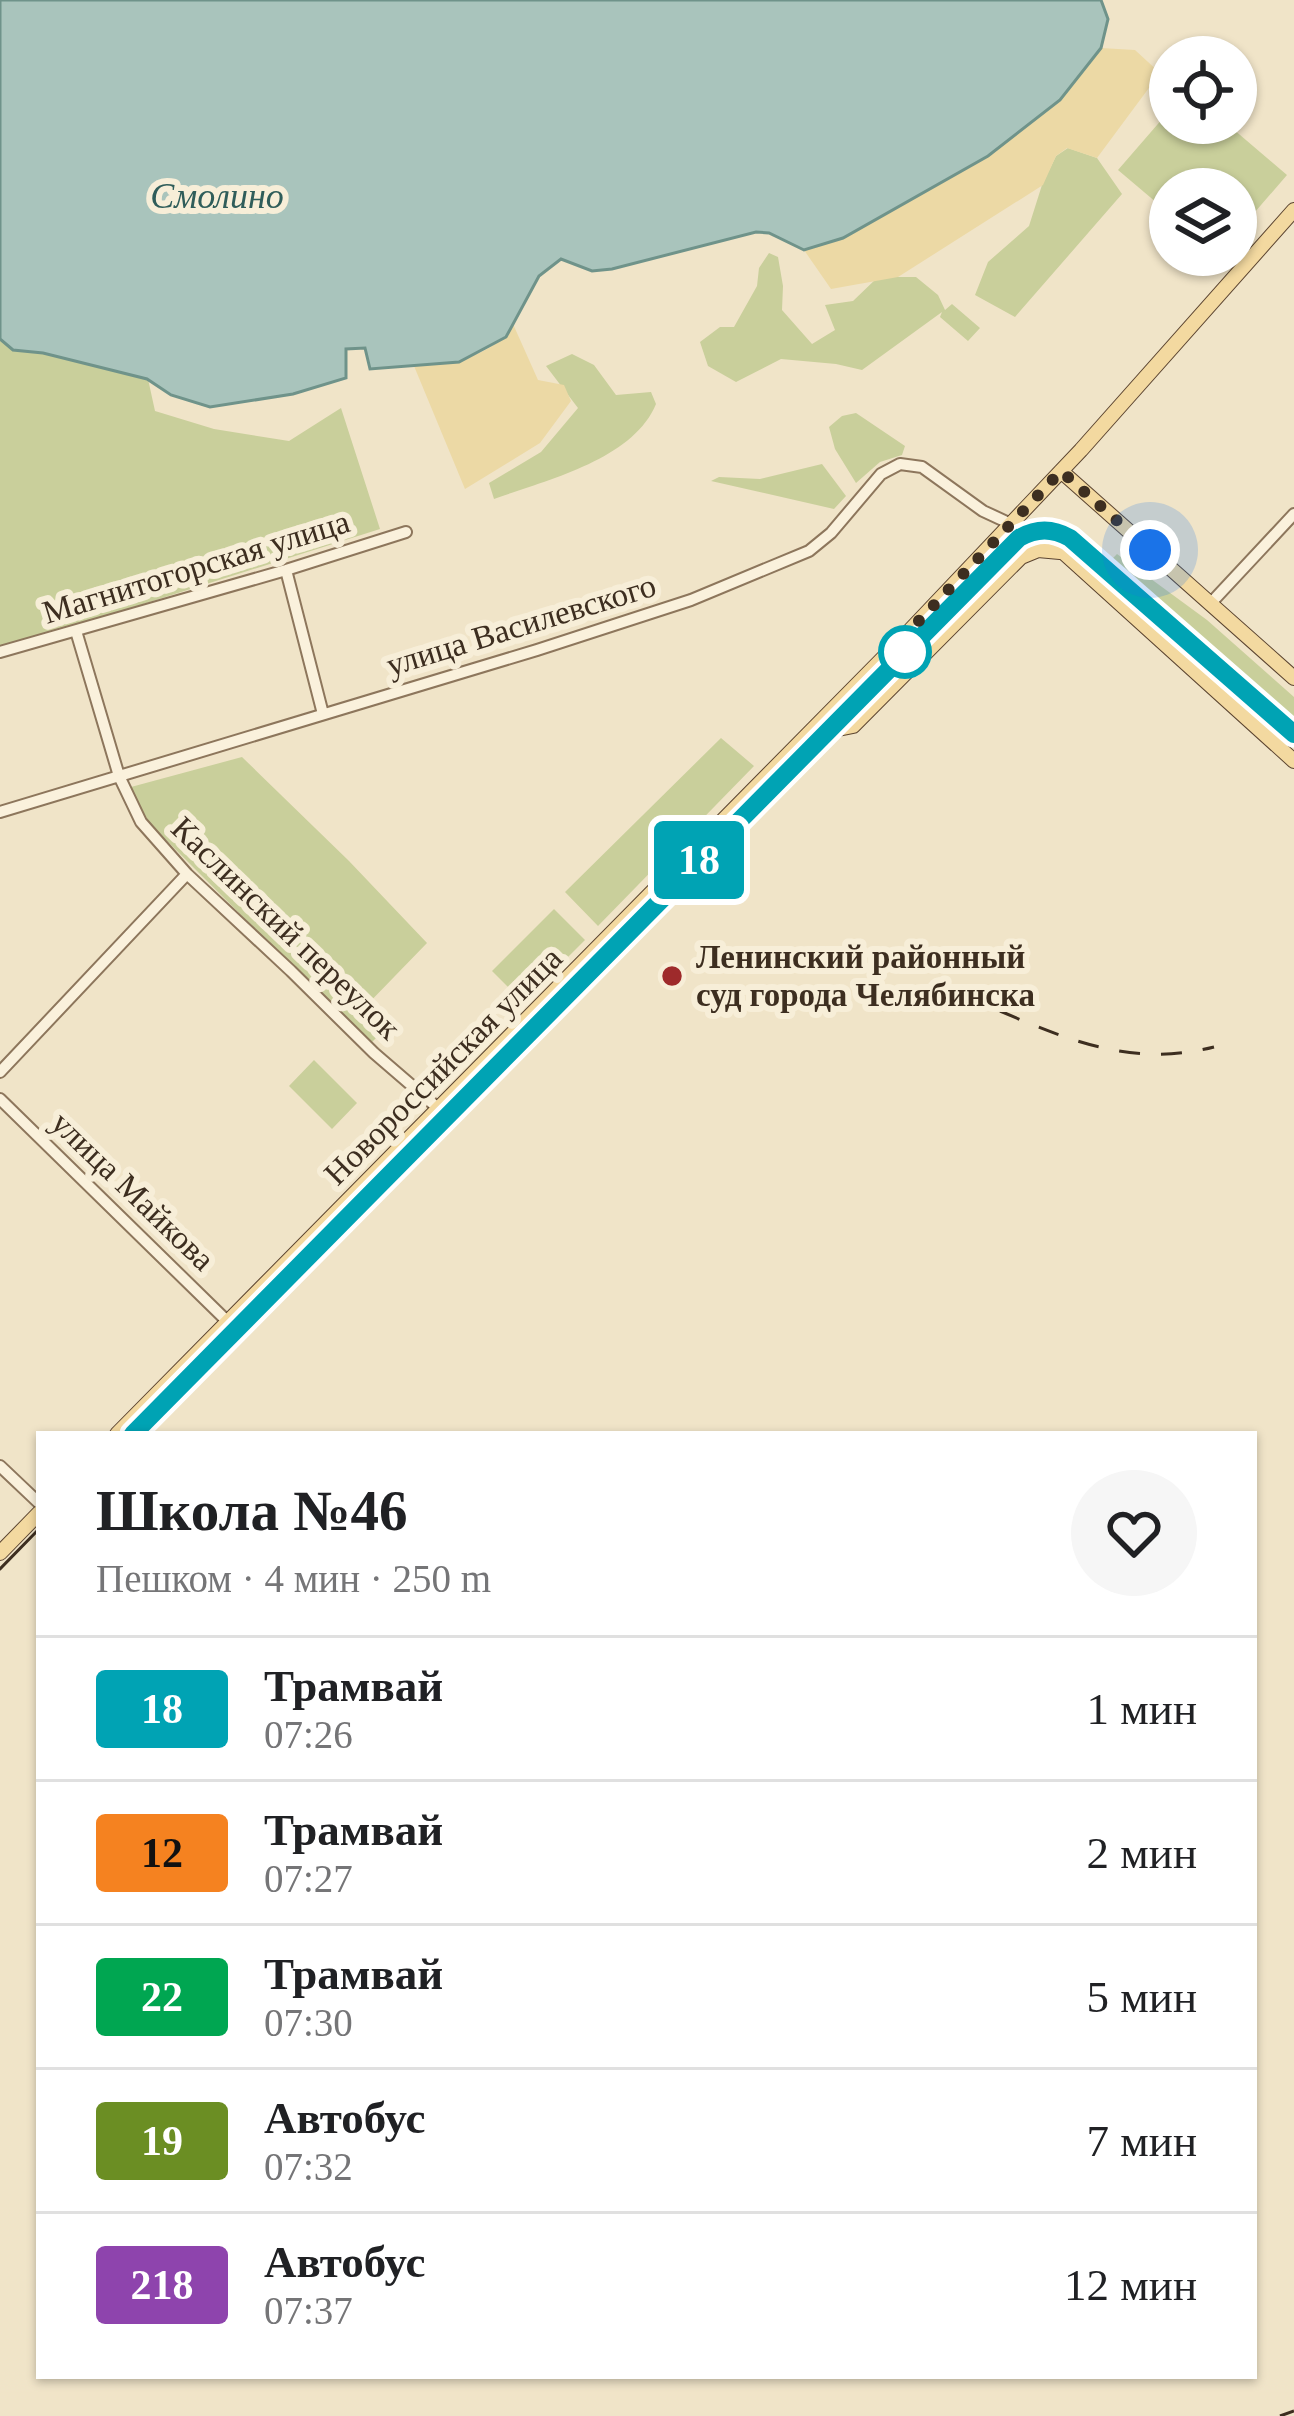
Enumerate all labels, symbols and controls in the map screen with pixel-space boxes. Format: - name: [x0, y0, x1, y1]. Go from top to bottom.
- map controls: [1149, 36, 1257, 276]
- button: locate: [1149, 36, 1257, 144]
- button: layers: [1149, 168, 1257, 276]
- water label: Смолино: [150, 176, 284, 216]
- street label: Магнитогорская улица: [38, 503, 354, 631]
- your location: [1120, 520, 1180, 580]
- street label: улица Василевского: [382, 567, 660, 683]
- unlabelled marker: [880, 627, 930, 677]
- street label: Каслинский переулок: [164, 810, 408, 1047]
- line badge: 18: [645, 821, 753, 899]
- text: 18: [678, 837, 720, 883]
- place label: Ленинский районный суд города Челябинска: [696, 939, 1035, 1013]
- street label: Новороссийская улица: [317, 940, 569, 1192]
- marker: Ленинский районный суд города Челябинска: [659, 963, 685, 989]
- street label: улица Майкова: [44, 1104, 222, 1278]
- button: heart: [1071, 1470, 1197, 1596]
- text: Школа №46: [96, 1479, 407, 1542]
- text: Пешком · 4 мин · 250 m: [96, 1557, 491, 1600]
- text: Трамвай: [264, 1661, 443, 1711]
- text: 1 мин: [1087, 1684, 1197, 1734]
- text: 18: [141, 1686, 183, 1732]
- text: 07:26: [264, 1713, 353, 1756]
- text: Трамвай: [264, 1805, 443, 1855]
- text: 2 мин: [1087, 1828, 1197, 1878]
- text: 12: [141, 1830, 183, 1876]
- text: 07:27: [264, 1857, 353, 1900]
- text: Трамвай: [264, 1949, 443, 1999]
- text: 5 мин: [1087, 1972, 1197, 2022]
- text: 22: [141, 1974, 183, 2020]
- text: 07:30: [264, 2001, 353, 2044]
- text: Автобус: [264, 2093, 426, 2143]
- text: 7 мин: [1087, 2116, 1197, 2166]
- text: 19: [141, 2118, 183, 2164]
- text: 07:32: [264, 2145, 353, 2188]
- text: Автобус: [264, 2237, 426, 2287]
- text: 12 мин: [1064, 2260, 1197, 2310]
- text: 218: [131, 2262, 194, 2308]
- text: 07:37: [264, 2289, 353, 2332]

